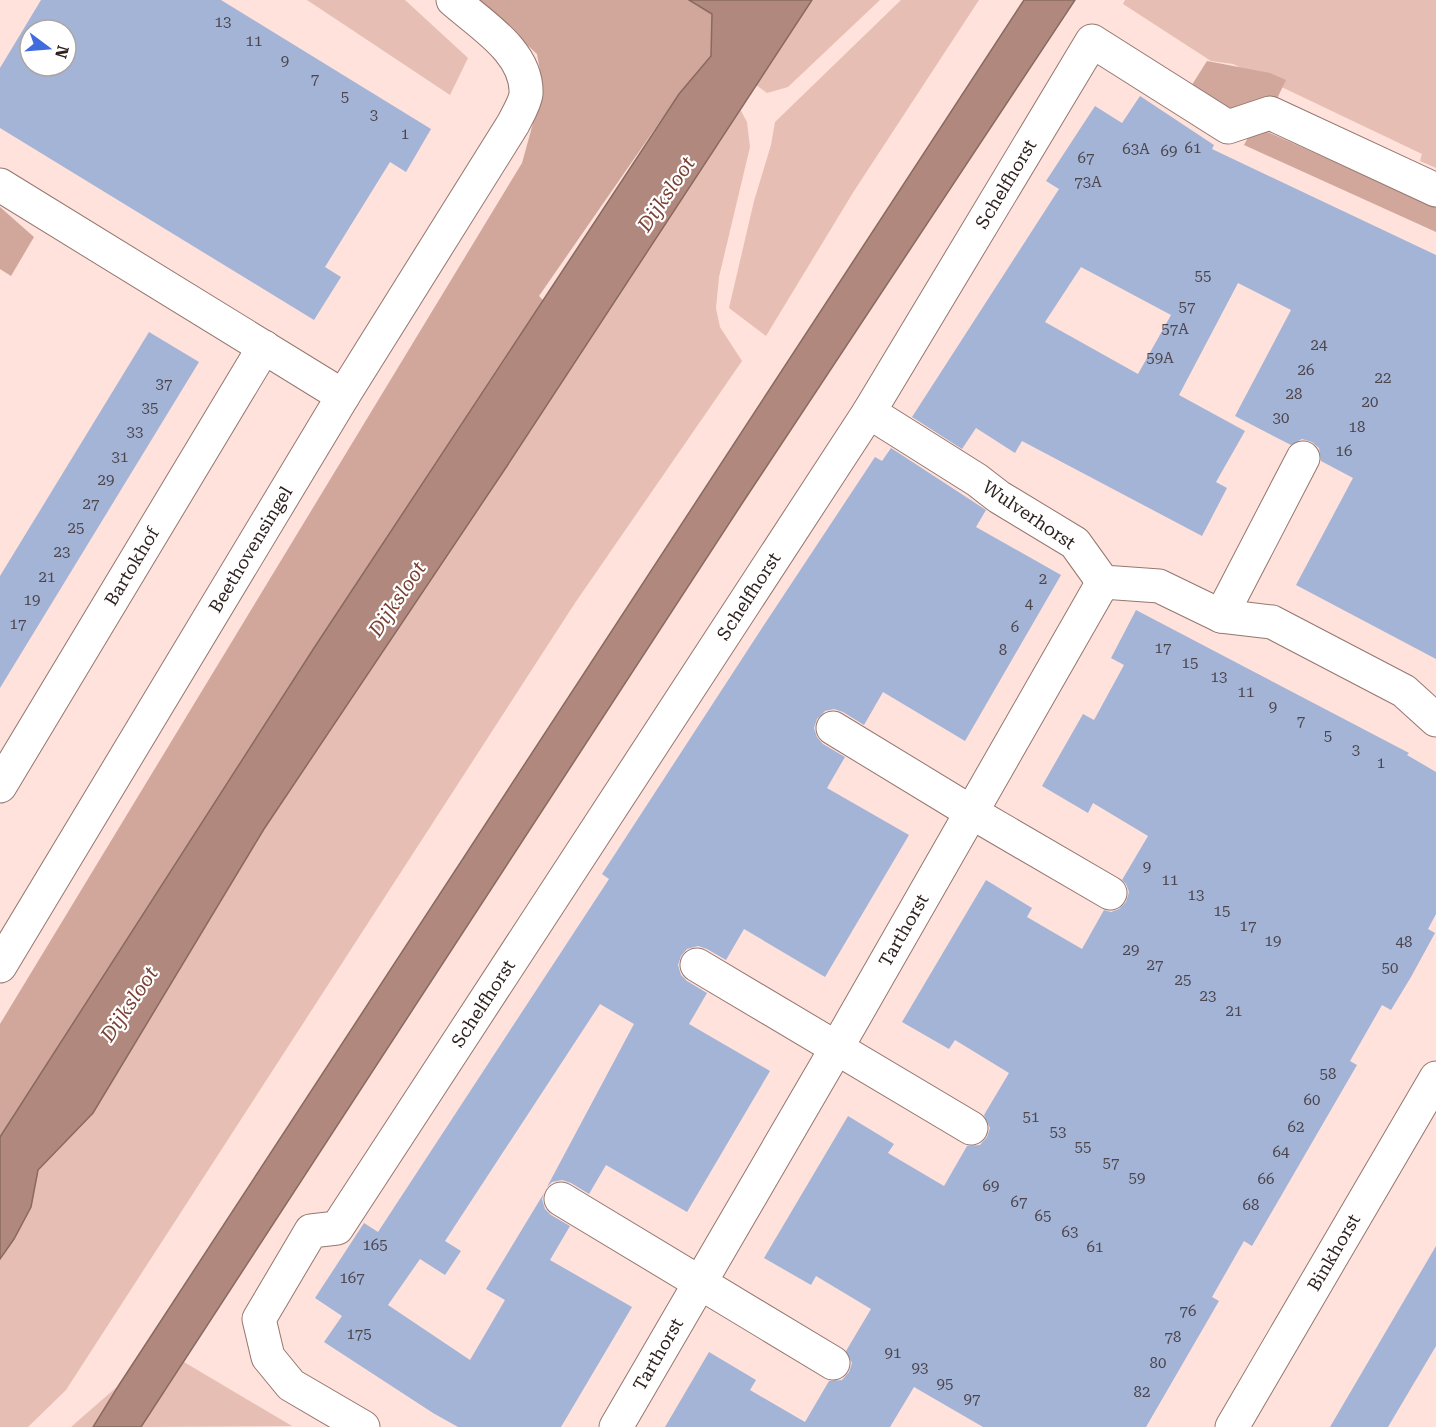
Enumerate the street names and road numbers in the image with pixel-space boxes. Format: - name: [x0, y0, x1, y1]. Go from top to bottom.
- street label: Schelfhorst: [971, 135, 1041, 232]
- street label: Wulverhorst: [979, 476, 1080, 553]
- street label: Beethovensingel: [204, 482, 296, 616]
- street label: Bartokhof: [100, 523, 164, 609]
- street label: Schelfhorst: [712, 548, 785, 644]
- street label: Tarthorst: [874, 890, 933, 970]
- street label: Schelfhorst: [447, 955, 519, 1051]
- street label: Binkhorst: [1303, 1210, 1364, 1295]
- street label: Tarthorst: [629, 1314, 687, 1394]

